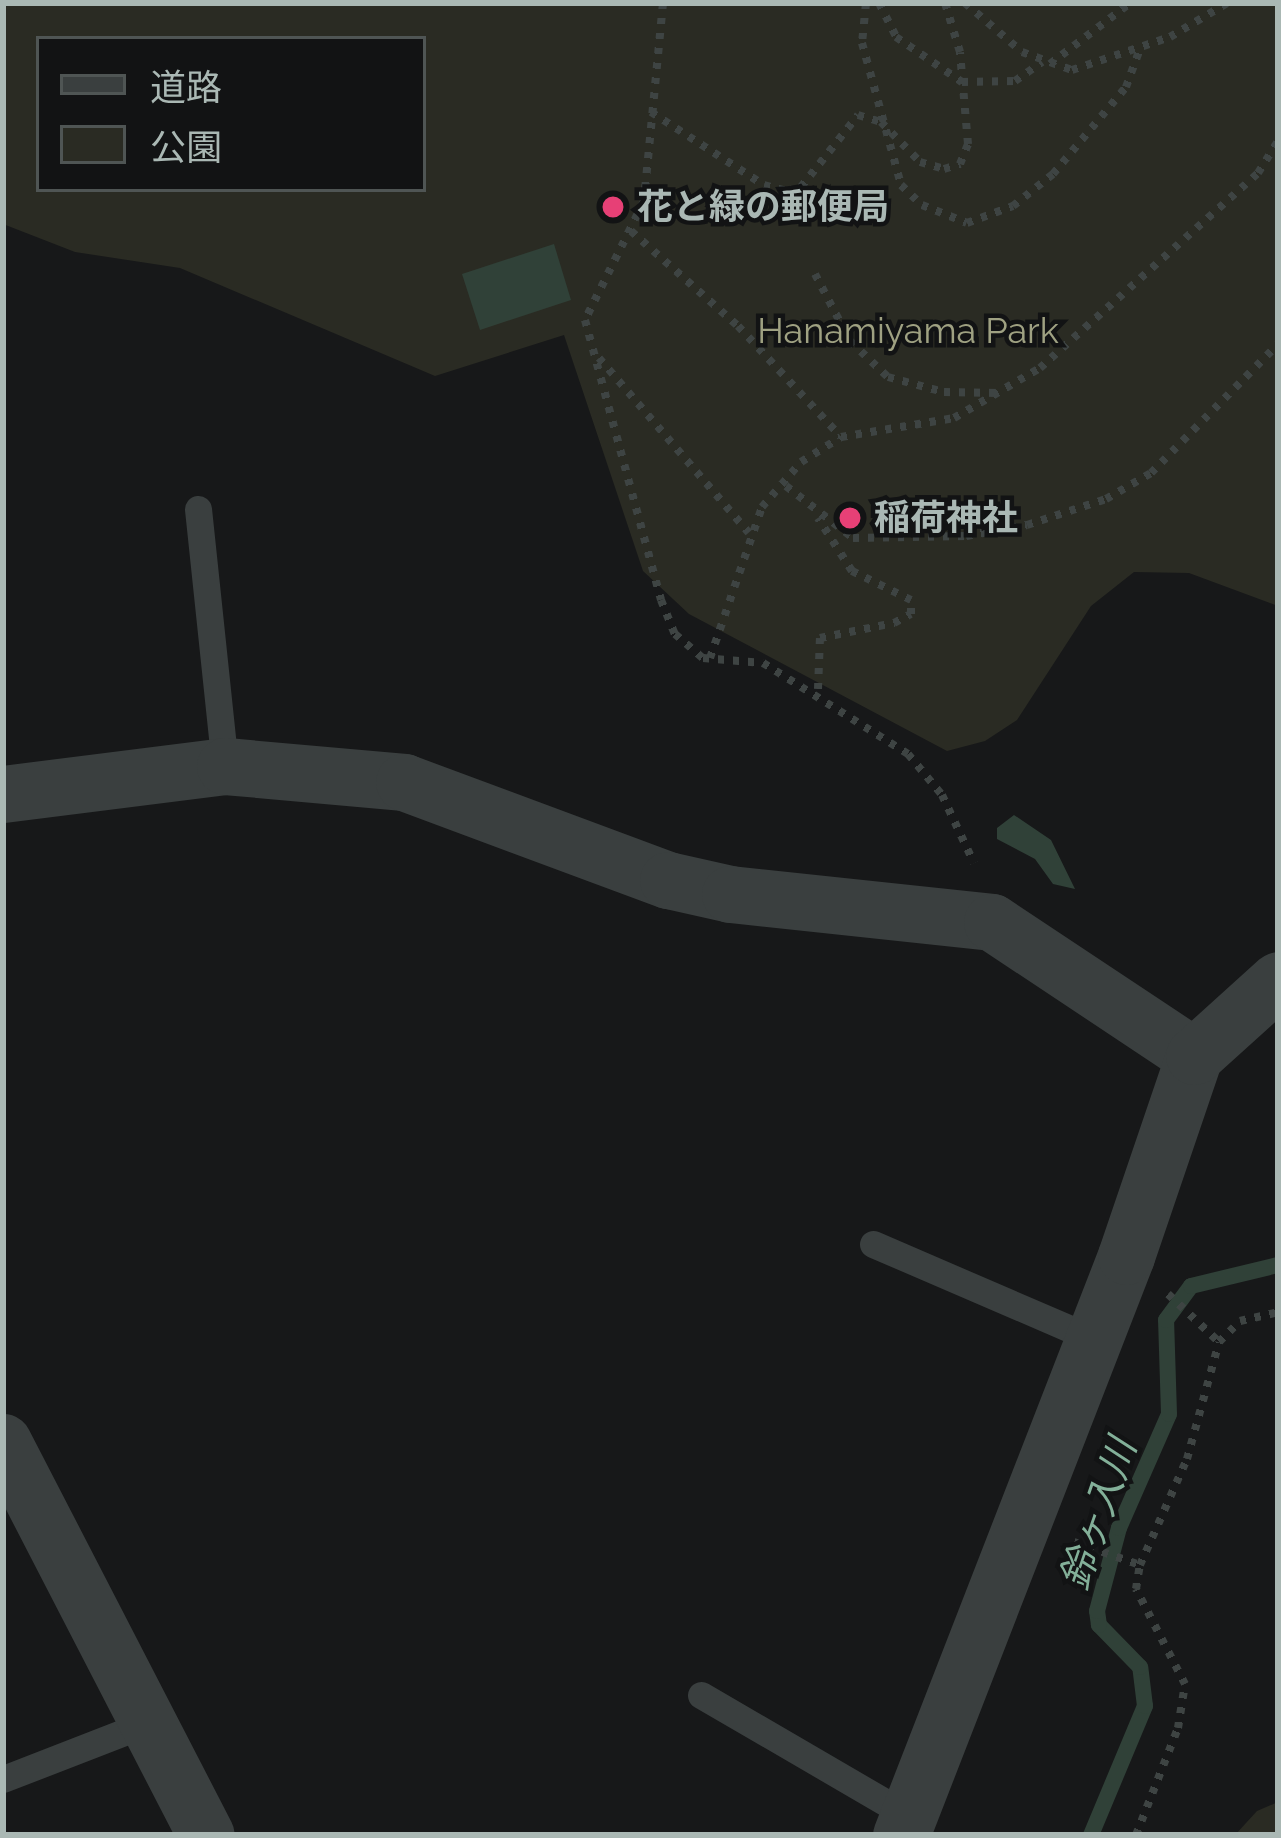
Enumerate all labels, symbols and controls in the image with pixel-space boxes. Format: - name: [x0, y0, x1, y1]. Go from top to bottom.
- legend: [36, 36, 426, 192]
- text: 道路: [150, 66, 222, 108]
- text: 公園: [150, 126, 222, 168]
- place label: 花と緑の郵便局: [637, 185, 889, 229]
- marker: 花と緑の郵便局: [600, 194, 626, 220]
- park label: Hanamiyama Park: [757, 309, 1059, 353]
- place label: 稲荷神社: [874, 496, 1018, 540]
- marker: 稲荷神社: [837, 505, 863, 531]
- water label: 鈴ヶ入川: [1050, 1433, 1146, 1595]

